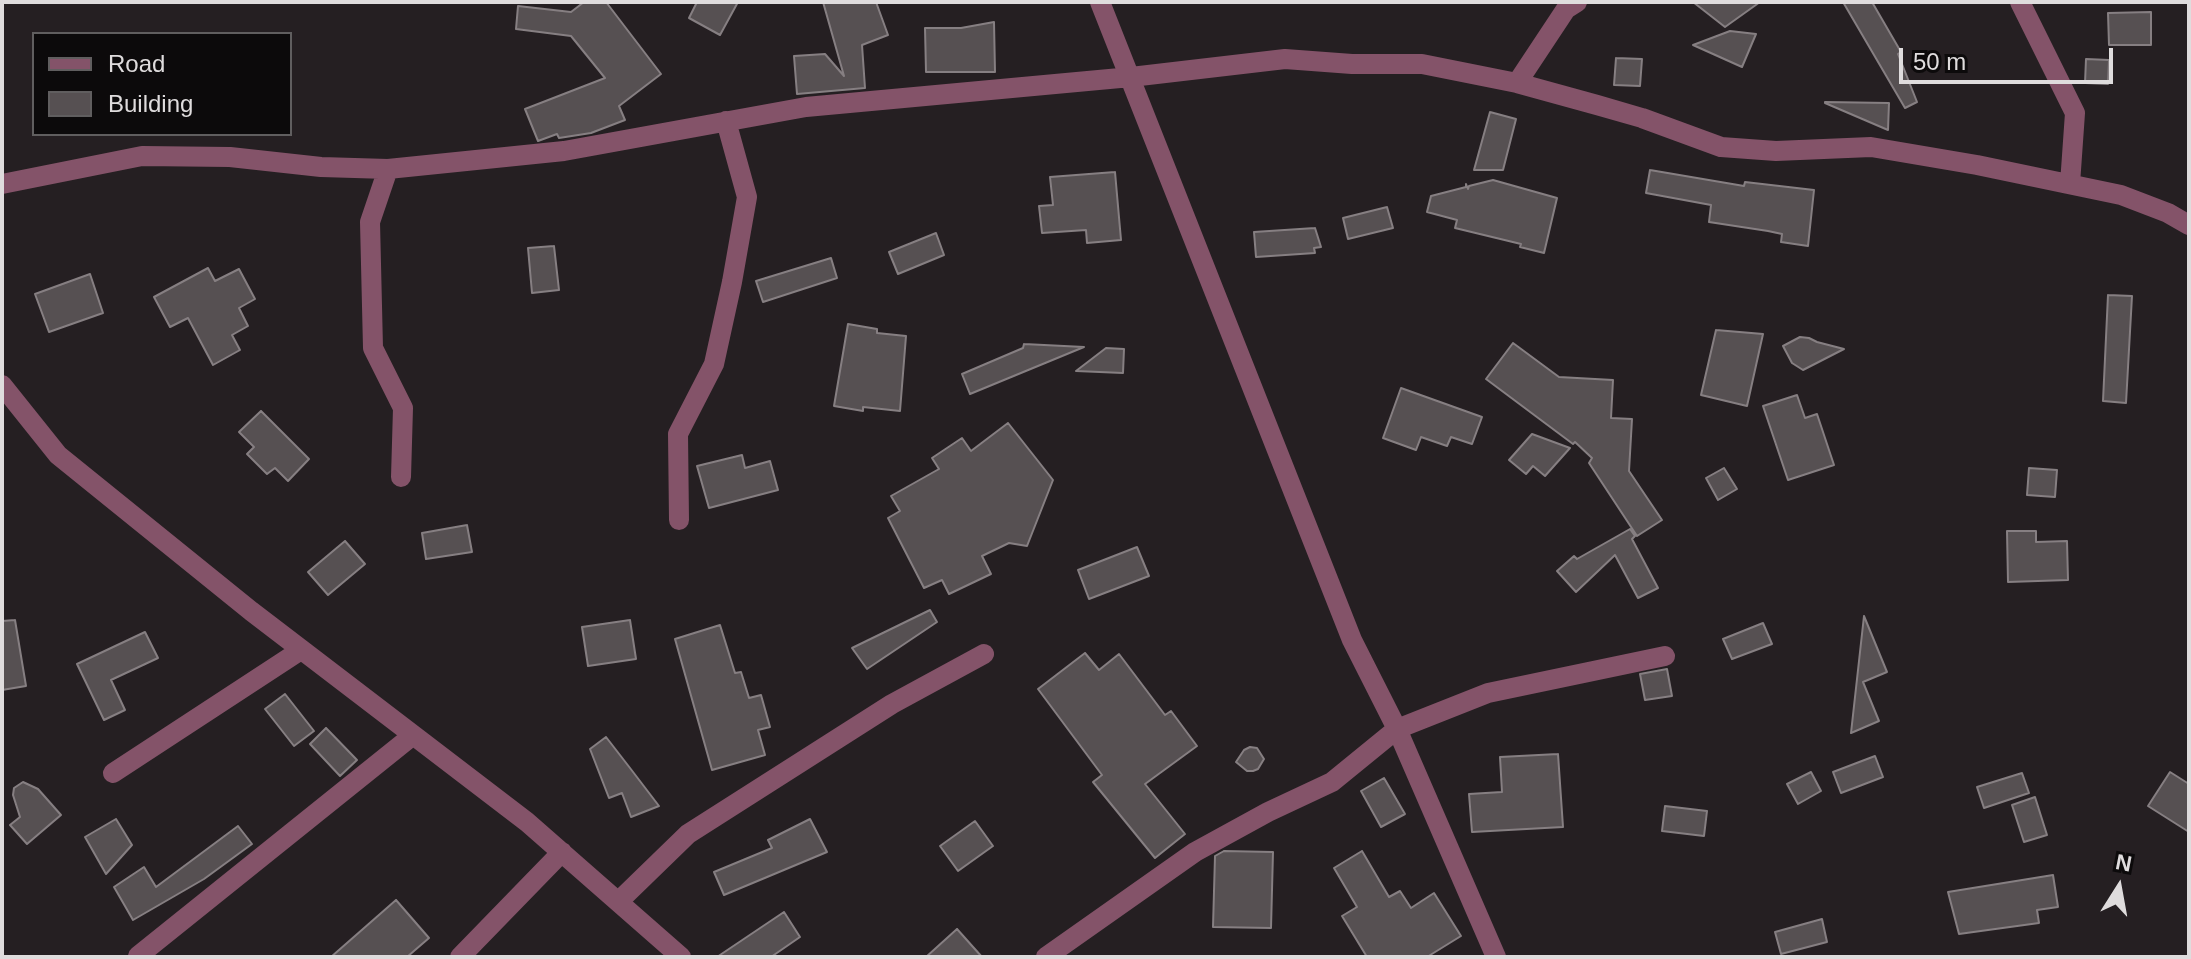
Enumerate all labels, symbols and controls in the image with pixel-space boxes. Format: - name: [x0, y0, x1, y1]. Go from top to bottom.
- legend: [32, 32, 292, 136]
- scale bar: [1903, 32, 2117, 82]
- text: 50 m: [1913, 48, 1966, 75]
- text: Road: [108, 50, 165, 77]
- text: Building: [108, 90, 193, 117]
- north arrow: [2079, 847, 2159, 927]
- text: N: [2113, 849, 2134, 877]

